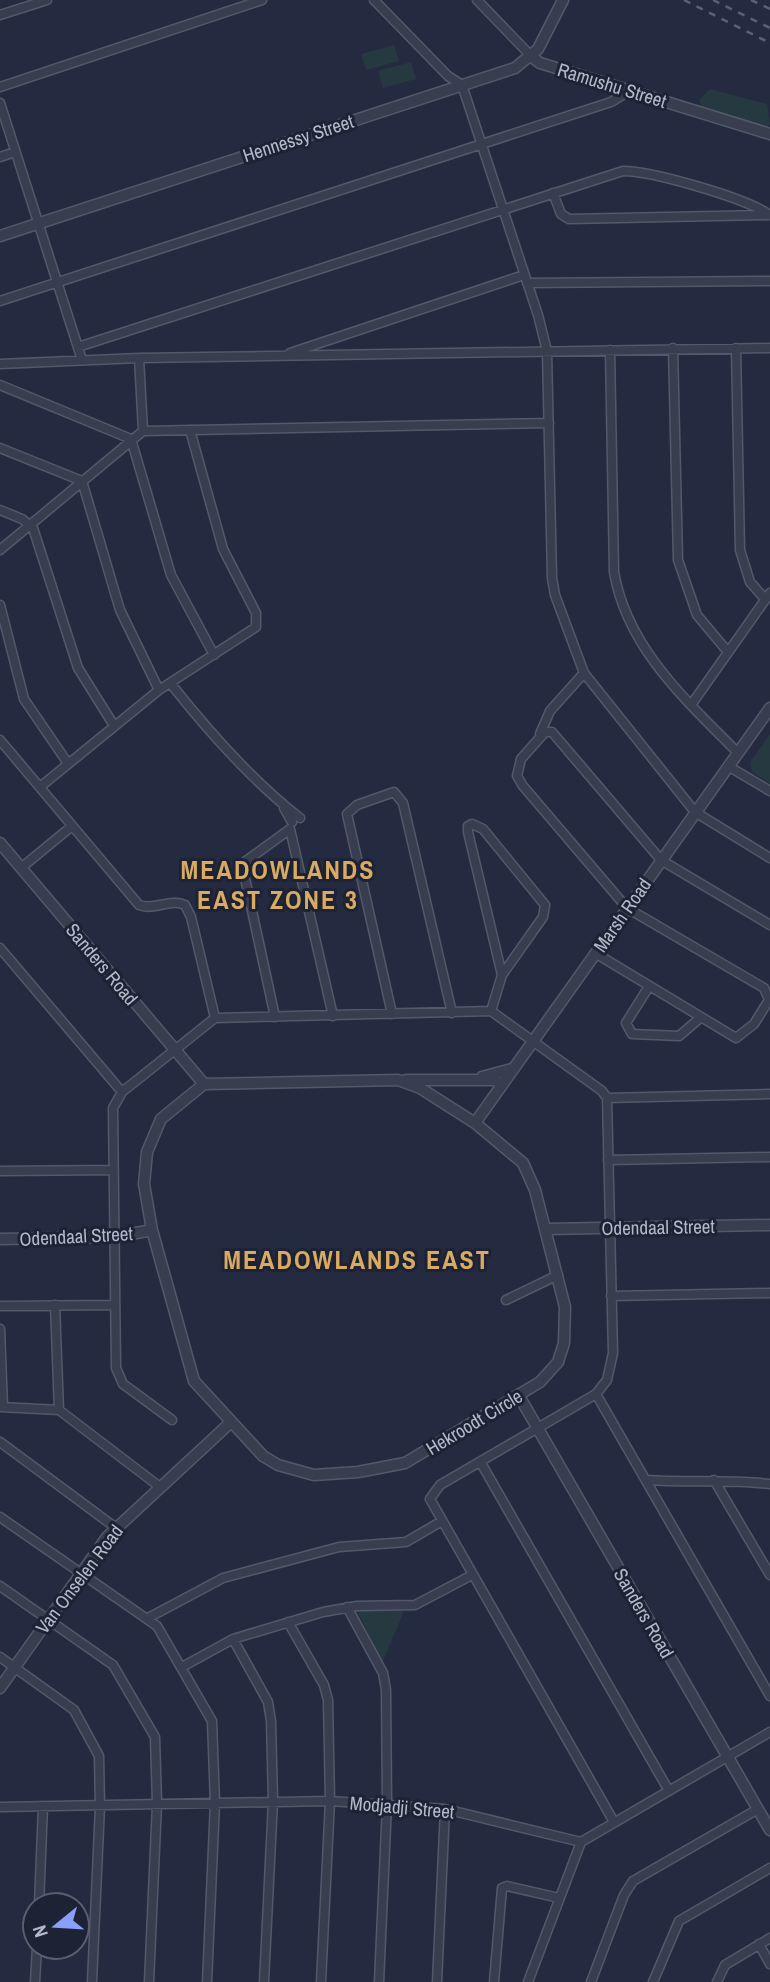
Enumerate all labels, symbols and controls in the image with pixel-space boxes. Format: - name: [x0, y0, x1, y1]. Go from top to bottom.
- street label: Ramushu Street: [554, 56, 670, 114]
- street label: Hennessy Street: [239, 108, 357, 168]
- district label: MEADOWLANDS EAST ZONE 3: [181, 852, 375, 917]
- street label: Marsh Road: [587, 873, 657, 957]
- street label: Sanders Road: [60, 917, 144, 1011]
- street label: Odendaal Street: [601, 1213, 716, 1241]
- street label: Odendaal Street: [19, 1220, 134, 1252]
- district label: MEADOWLANDS EAST: [223, 1242, 491, 1277]
- street label: Hekroodt Circle: [421, 1383, 527, 1461]
- street label: Van Onselen Road: [29, 1519, 129, 1639]
- street label: Sanders Road: [608, 1563, 680, 1663]
- street label: Modjadji Street: [349, 1789, 456, 1825]
- north arrow: [21, 1891, 91, 1961]
- text: N: [26, 1922, 54, 1941]

